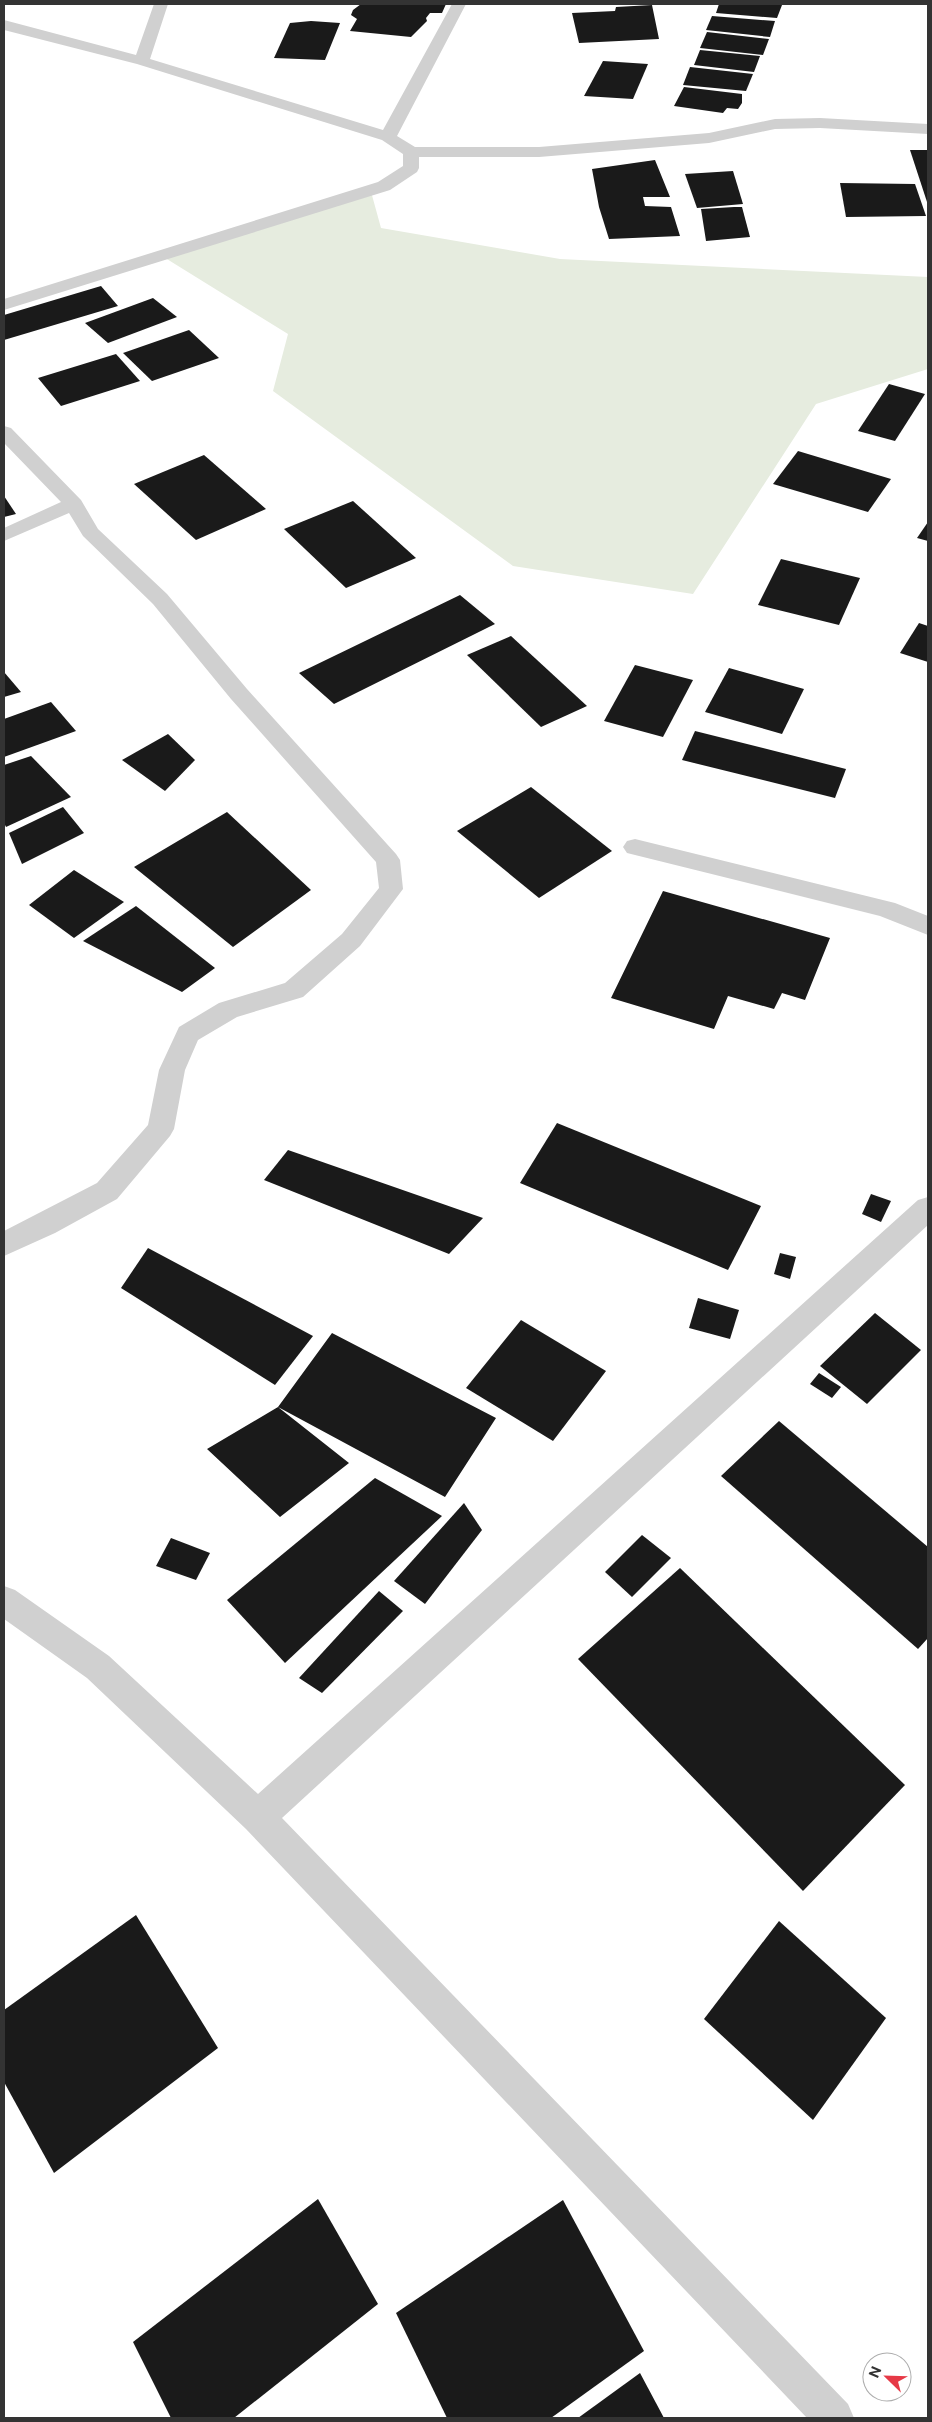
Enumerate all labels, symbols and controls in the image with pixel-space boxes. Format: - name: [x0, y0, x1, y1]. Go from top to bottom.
- north arrow: [862, 2352, 912, 2402]
- text: N: [866, 2364, 885, 2380]

